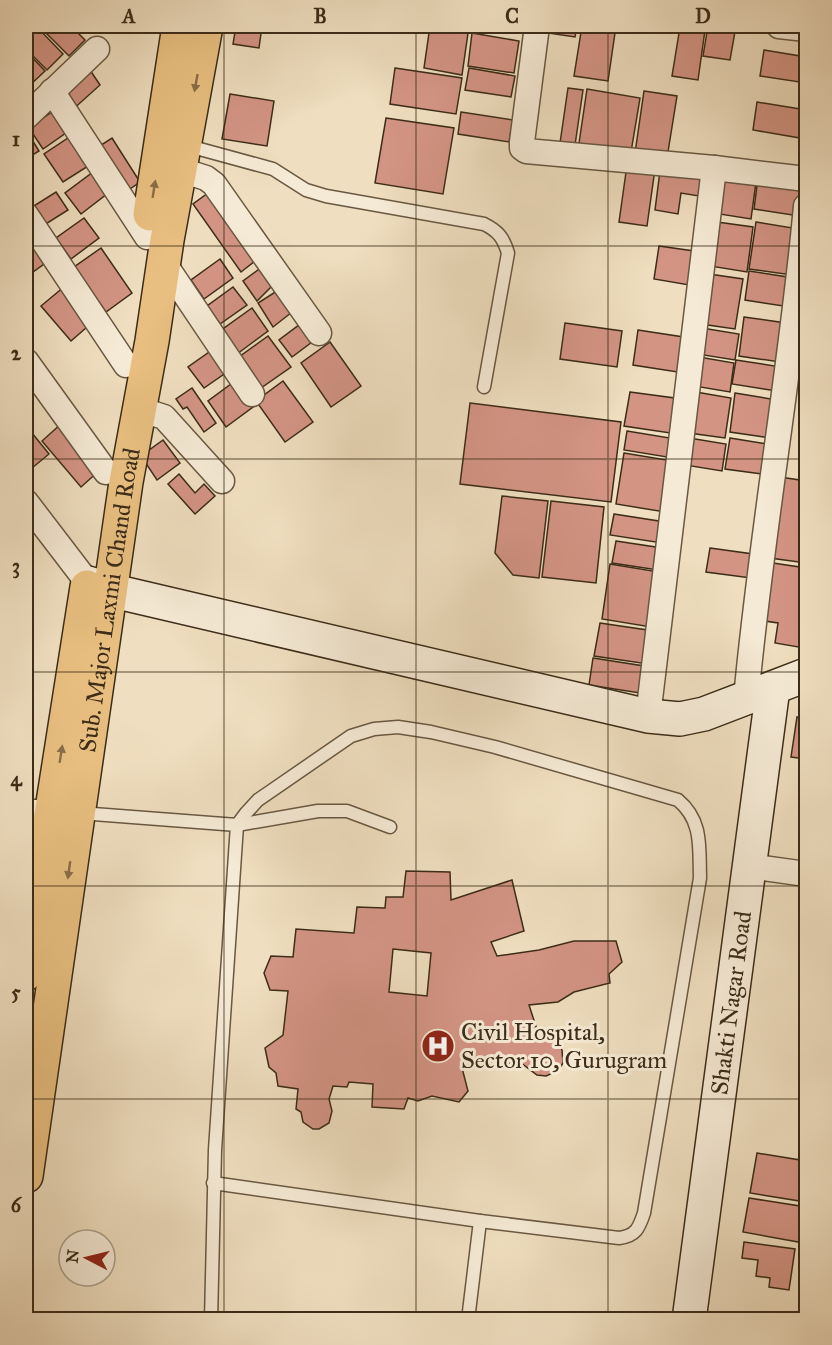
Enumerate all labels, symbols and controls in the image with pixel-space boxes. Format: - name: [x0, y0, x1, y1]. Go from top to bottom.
- text: A: [120, 4, 136, 28]
- text: B: [313, 4, 327, 28]
- text: C: [505, 4, 519, 28]
- text: D: [695, 4, 711, 28]
- one-way arrow: [191, 74, 200, 93]
- text: 1: [12, 127, 20, 151]
- one-way arrow: [150, 179, 159, 198]
- text: 2: [11, 341, 22, 365]
- street label: Sub. Major Laxmi Chand Road: [72, 445, 147, 754]
- text: 3: [12, 554, 20, 579]
- one-way arrow: [57, 745, 66, 764]
- text: 4: [10, 767, 22, 792]
- one-way arrow: [65, 861, 74, 880]
- street label: Shakti Nagar Road: [704, 909, 758, 1097]
- text: 5: [11, 980, 21, 1004]
- place label: Civil Hospital, Sector 10, Gurugram: [461, 1017, 667, 1075]
- hospital icon: Civil Hospital, Sector 10, Gurugram: [420, 1028, 456, 1064]
- text: 6: [11, 1193, 23, 1217]
- north arrow: [57, 1228, 117, 1288]
- text: N: [62, 1248, 83, 1264]

